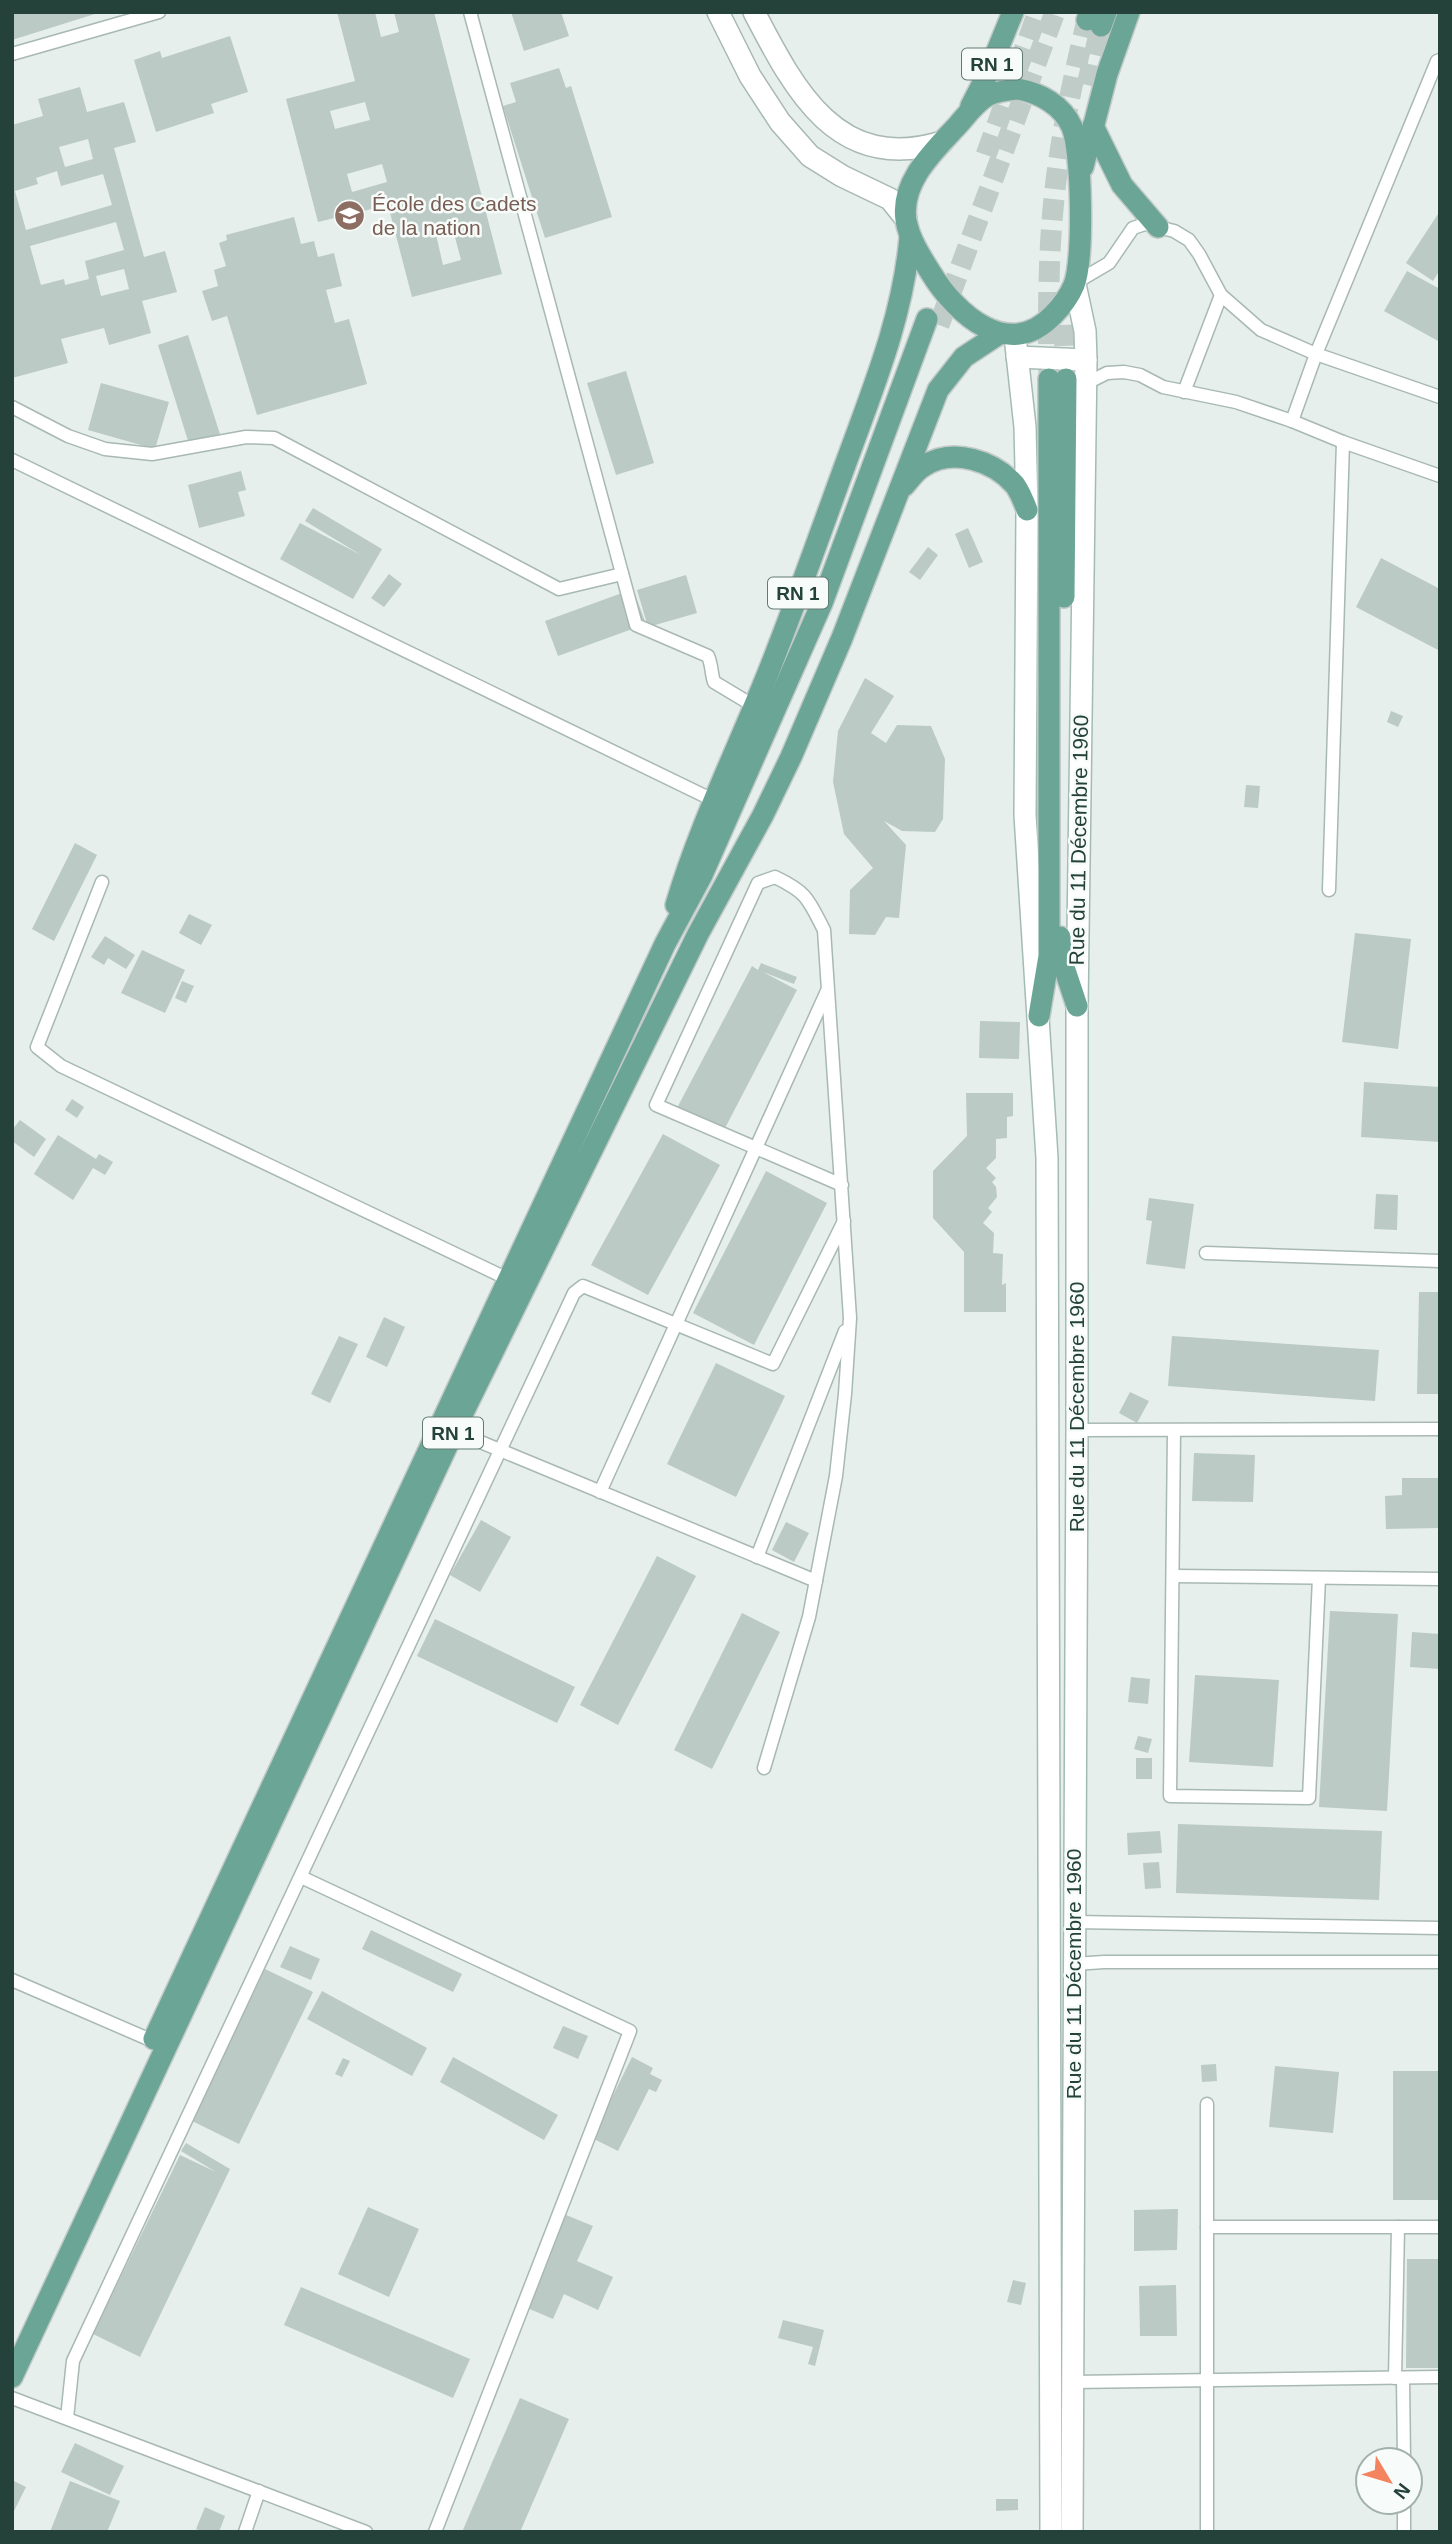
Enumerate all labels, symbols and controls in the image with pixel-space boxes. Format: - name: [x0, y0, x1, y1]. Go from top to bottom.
- road number: RN 1: [962, 48, 1022, 80]
- place label: École des Cadets de la nation: [372, 192, 537, 239]
- school or university icon: École des Cadets de la nation: [332, 199, 366, 233]
- road number: RN 1: [768, 578, 828, 608]
- street label: Rue du 11 Décembre 1960: [1065, 715, 1092, 965]
- street label: Rue du 11 Décembre 1960: [1065, 1282, 1088, 1532]
- road number: RN 1: [423, 1418, 483, 1448]
- street label: Rue du 11 Décembre 1960: [1062, 1849, 1085, 2099]
- north arrow: [1354, 2446, 1424, 2516]
- text: N: [1390, 2479, 1415, 2503]

